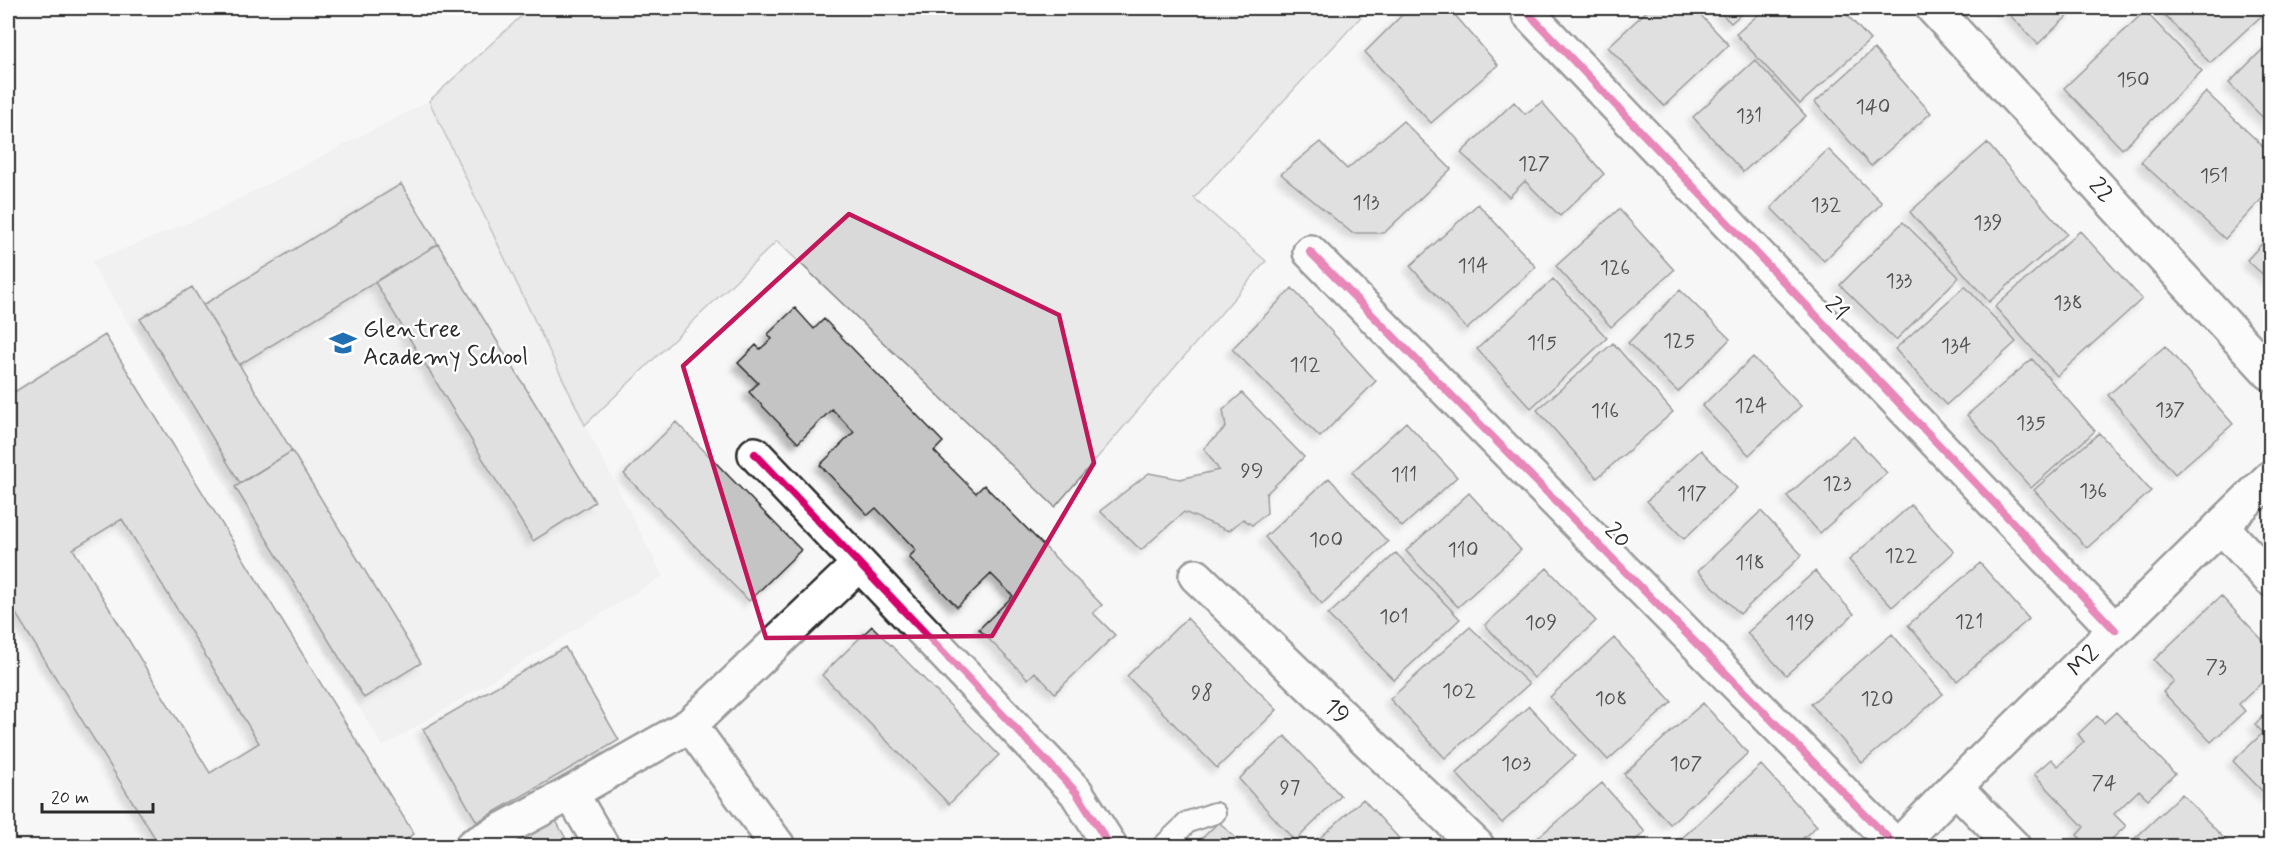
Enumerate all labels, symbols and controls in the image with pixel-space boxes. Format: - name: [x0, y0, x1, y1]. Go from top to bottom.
- house number: 150: [2116, 66, 2150, 94]
- house number: 140: [1856, 93, 1890, 121]
- house number: 131: [1736, 102, 1762, 130]
- house number: 127: [1518, 150, 1550, 178]
- house number: 151: [2200, 162, 2228, 190]
- street label: 22: [2082, 171, 2121, 210]
- house number: 113: [1353, 189, 1380, 217]
- house number: 132: [1811, 191, 1841, 219]
- house number: 139: [1973, 209, 2003, 237]
- house number: 114: [1458, 252, 1488, 280]
- house number: 126: [1600, 254, 1630, 282]
- house number: 133: [1886, 267, 1913, 295]
- house number: 138: [2053, 289, 2083, 317]
- street label: 21: [1817, 290, 1855, 328]
- place label: Glentree Academy School: [363, 314, 528, 373]
- house number: 125: [1663, 327, 1695, 355]
- school or university icon: Glentree Academy School: [328, 328, 358, 358]
- house number: 115: [1527, 329, 1557, 357]
- house number: 134: [1941, 332, 1971, 360]
- house number: 112: [1290, 351, 1320, 379]
- house number: 124: [1735, 392, 1767, 420]
- house number: 137: [2155, 396, 2185, 424]
- house number: 116: [1591, 397, 1619, 425]
- house number: 135: [2016, 409, 2046, 437]
- house number: 99: [1241, 457, 1263, 485]
- house number: 111: [1391, 461, 1417, 489]
- house number: 123: [1822, 470, 1852, 498]
- house number: 136: [2079, 477, 2107, 505]
- house number: 117: [1677, 480, 1707, 508]
- street label: 20: [1597, 516, 1637, 556]
- house number: 100: [1309, 526, 1343, 554]
- house number: 110: [1447, 536, 1479, 564]
- house number: 122: [1885, 542, 1918, 570]
- house number: 118: [1735, 549, 1765, 577]
- house number: 101: [1379, 603, 1409, 631]
- house number: 121: [1955, 608, 1983, 636]
- house number: 109: [1525, 609, 1557, 637]
- house number: 119: [1785, 609, 1815, 637]
- street label: M2: [2061, 638, 2106, 684]
- house number: 73: [2205, 653, 2227, 681]
- house number: 102: [1442, 677, 1476, 705]
- house number: 98: [1191, 679, 1213, 707]
- house number: 108: [1595, 685, 1627, 713]
- house number: 120: [1860, 685, 1894, 713]
- street label: 19: [1317, 691, 1356, 731]
- house number: 103: [1501, 750, 1531, 778]
- house number: 107: [1669, 750, 1703, 778]
- house number: 74: [2091, 769, 2117, 797]
- house number: 97: [1280, 774, 1300, 802]
- scale bar: [42, 776, 153, 814]
- text: 20 m: [51, 786, 89, 810]

